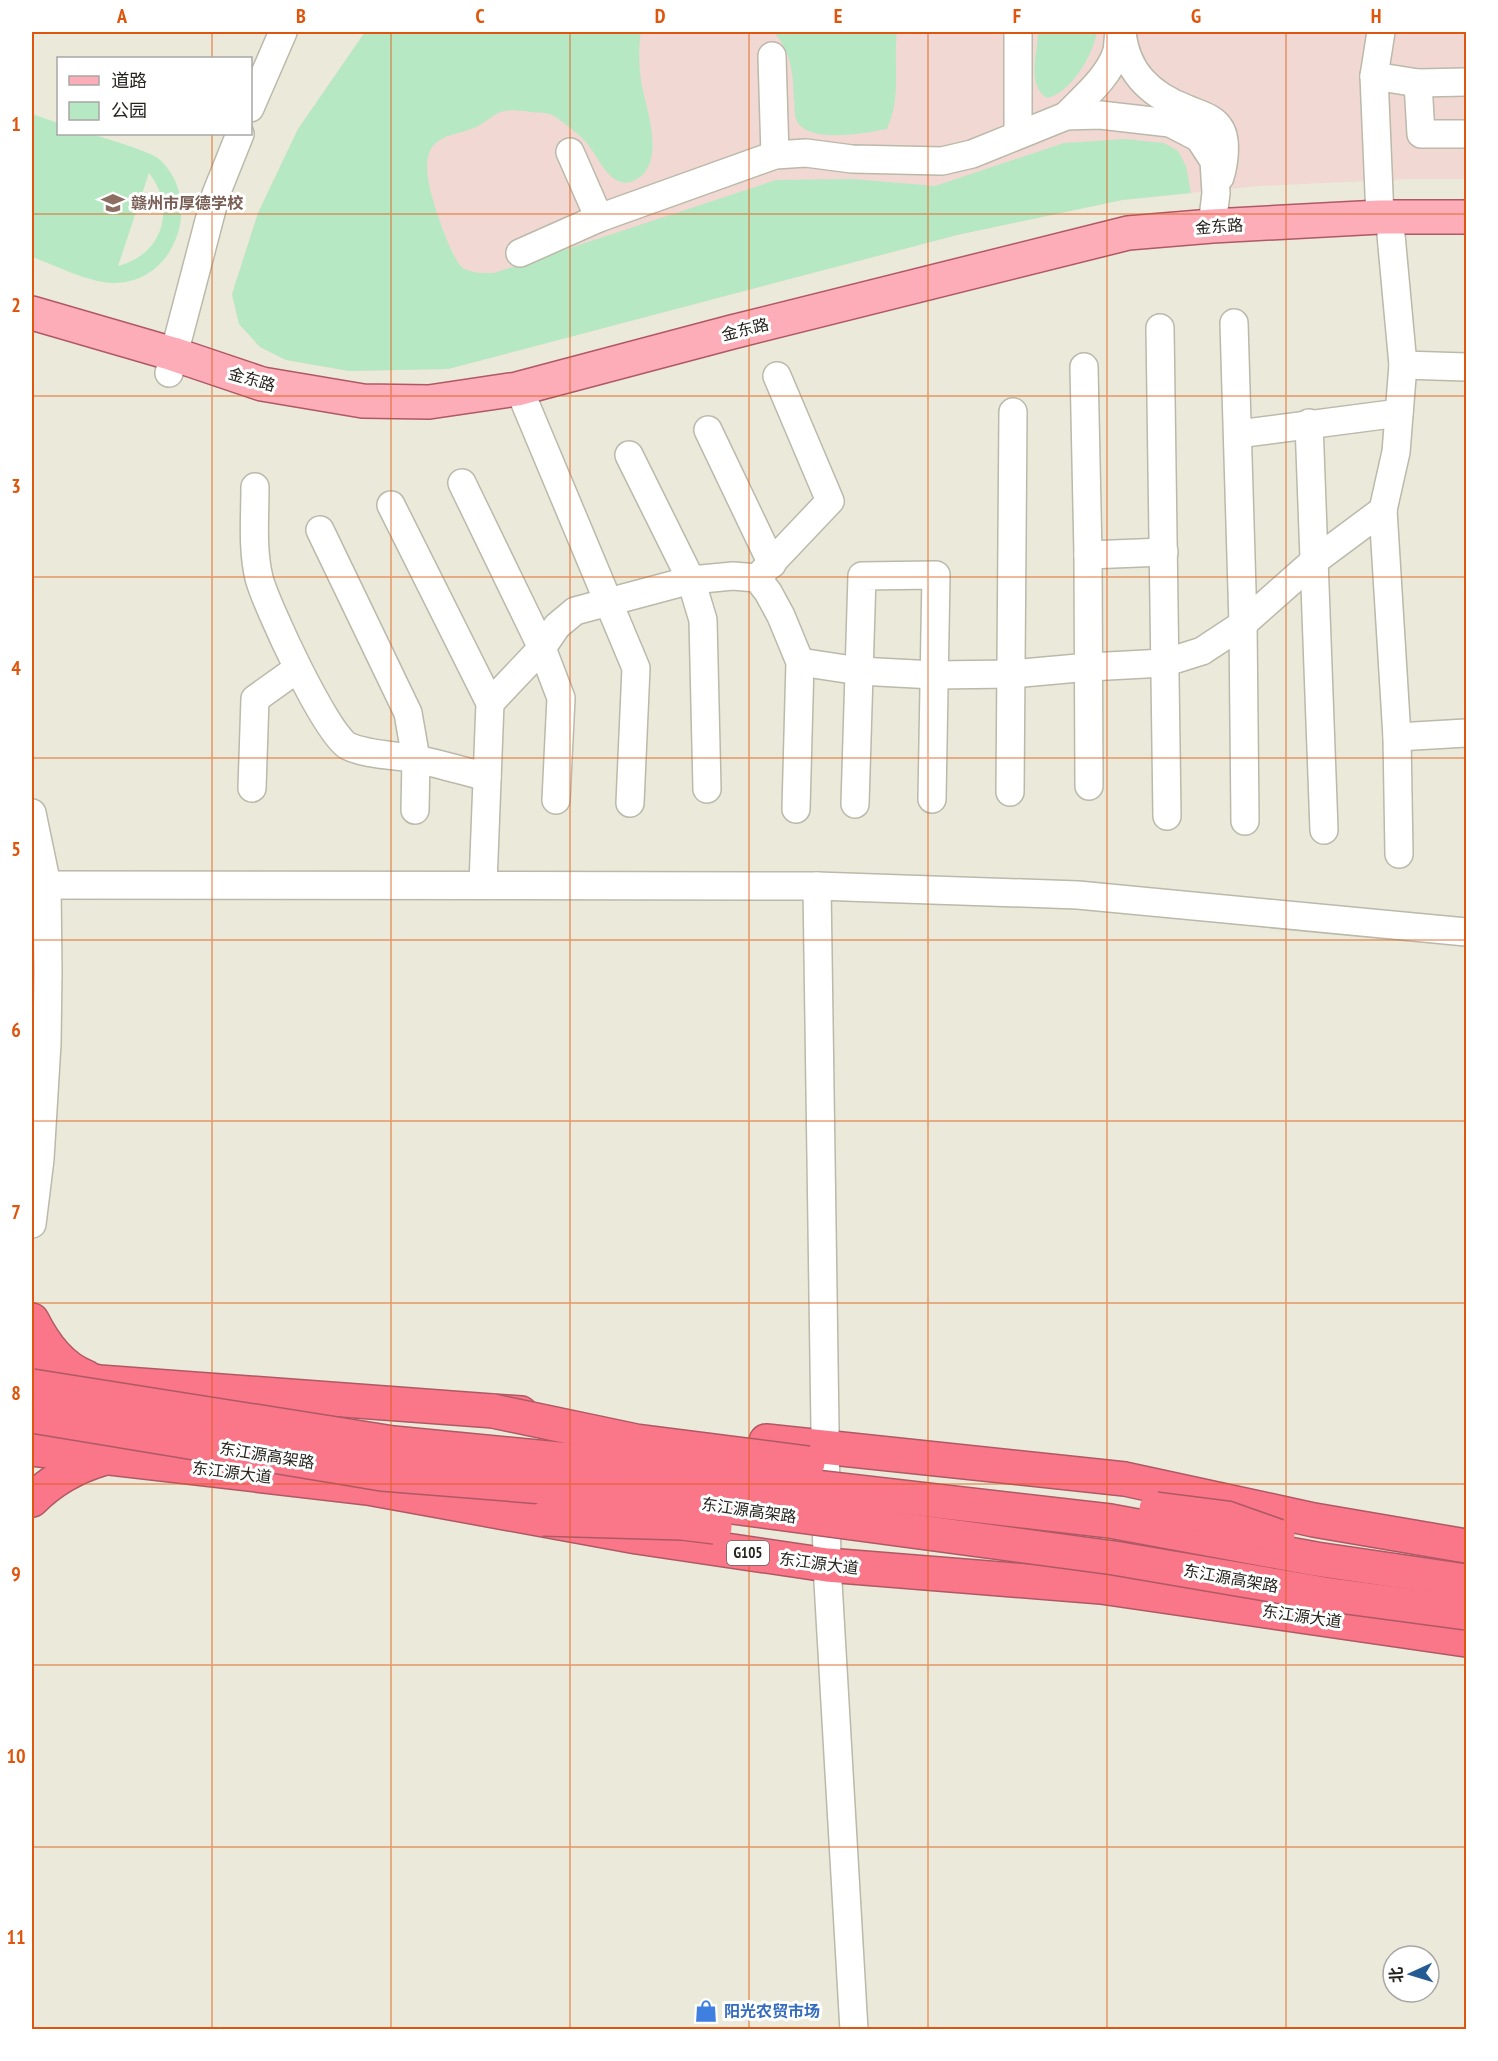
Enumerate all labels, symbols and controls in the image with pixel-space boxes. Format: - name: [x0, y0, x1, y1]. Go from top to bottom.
- text: A: [116, 3, 128, 29]
- text: B: [296, 3, 306, 29]
- text: C: [475, 3, 485, 29]
- text: D: [655, 3, 666, 29]
- text: E: [834, 3, 842, 29]
- text: F: [1013, 3, 1021, 29]
- text: G: [1191, 3, 1201, 29]
- text: H: [1371, 3, 1381, 29]
- legend: [57, 57, 252, 135]
- text: 道路: [111, 69, 147, 92]
- text: 公园: [111, 99, 147, 122]
- text: 1: [11, 111, 21, 137]
- school or university icon: 赣州市厚德学校: [100, 190, 126, 216]
- place label: 赣州市厚德学校: [131, 193, 244, 213]
- street label: 金东路: [1194, 214, 1244, 238]
- text: 2: [11, 292, 21, 318]
- street label: 金东路: [719, 313, 771, 345]
- street label: 金东路: [226, 363, 278, 395]
- text: 3: [11, 473, 21, 499]
- text: 4: [11, 655, 21, 681]
- text: 5: [11, 836, 21, 862]
- text: 6: [11, 1017, 21, 1043]
- text: 7: [11, 1199, 21, 1225]
- text: 8: [11, 1380, 21, 1406]
- street label: 东江源高架路: [218, 1438, 316, 1472]
- street label: 东江源大道: [191, 1457, 273, 1487]
- street label: 东江源高架路: [700, 1493, 798, 1527]
- road number: G105: [727, 1541, 769, 1565]
- street label: 东江源大道: [778, 1548, 860, 1578]
- street label: 东江源高架路: [1182, 1560, 1280, 1596]
- text: 9: [11, 1561, 21, 1587]
- street label: 东江源大道: [1261, 1601, 1343, 1631]
- text: 10: [6, 1743, 26, 1769]
- text: 11: [6, 1924, 26, 1950]
- north arrow: [1381, 1944, 1441, 2004]
- text: 北: [1386, 1966, 1407, 1984]
- shop icon: 阳光农贸市场: [693, 1998, 719, 2024]
- place label: 阳光农贸市场: [724, 2001, 820, 2021]

